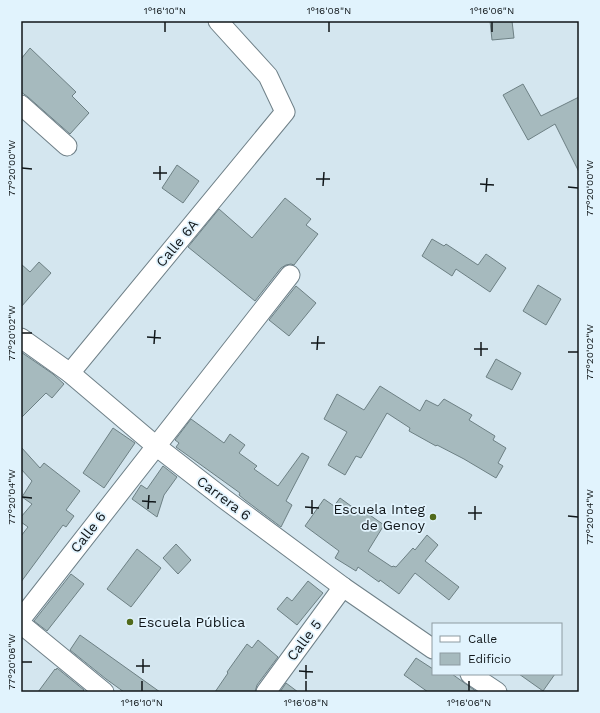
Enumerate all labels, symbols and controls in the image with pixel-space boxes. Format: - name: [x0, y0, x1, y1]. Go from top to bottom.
- text: 1°16'10"N: [144, 5, 186, 16]
- text: 1°16'08"N: [307, 5, 351, 16]
- text: 1°16'06"N: [470, 5, 514, 16]
- text: 77°20'00"W: [6, 139, 17, 196]
- text: 77°20'00"W: [584, 159, 595, 216]
- street label: Calle 6A: [153, 216, 201, 270]
- text: 77°20'02"W: [6, 305, 17, 361]
- text: 77°20'02"W: [584, 324, 595, 380]
- text: 77°20'04"W: [6, 469, 17, 525]
- street label: Carrera 6: [194, 473, 254, 523]
- text: 77°20'04"W: [584, 489, 595, 545]
- place label: Escuela Integ de Genoy: [333, 501, 426, 533]
- street label: Calle 6: [67, 508, 109, 556]
- marker: Escuela Integ de Genoy: [428, 512, 438, 522]
- place label: Escuela Pública: [138, 614, 245, 630]
- street label: Calle 5: [283, 616, 325, 664]
- marker: Escuela Pública: [125, 617, 135, 627]
- legend: [432, 623, 562, 675]
- text: Calle: [468, 632, 497, 646]
- text: 77°20'06"W: [6, 634, 17, 690]
- text: Edificio: [468, 652, 511, 666]
- text: 1°16'10"N: [121, 697, 163, 708]
- text: 1°16'08"N: [284, 697, 328, 708]
- text: 1°16'06"N: [447, 697, 491, 708]

